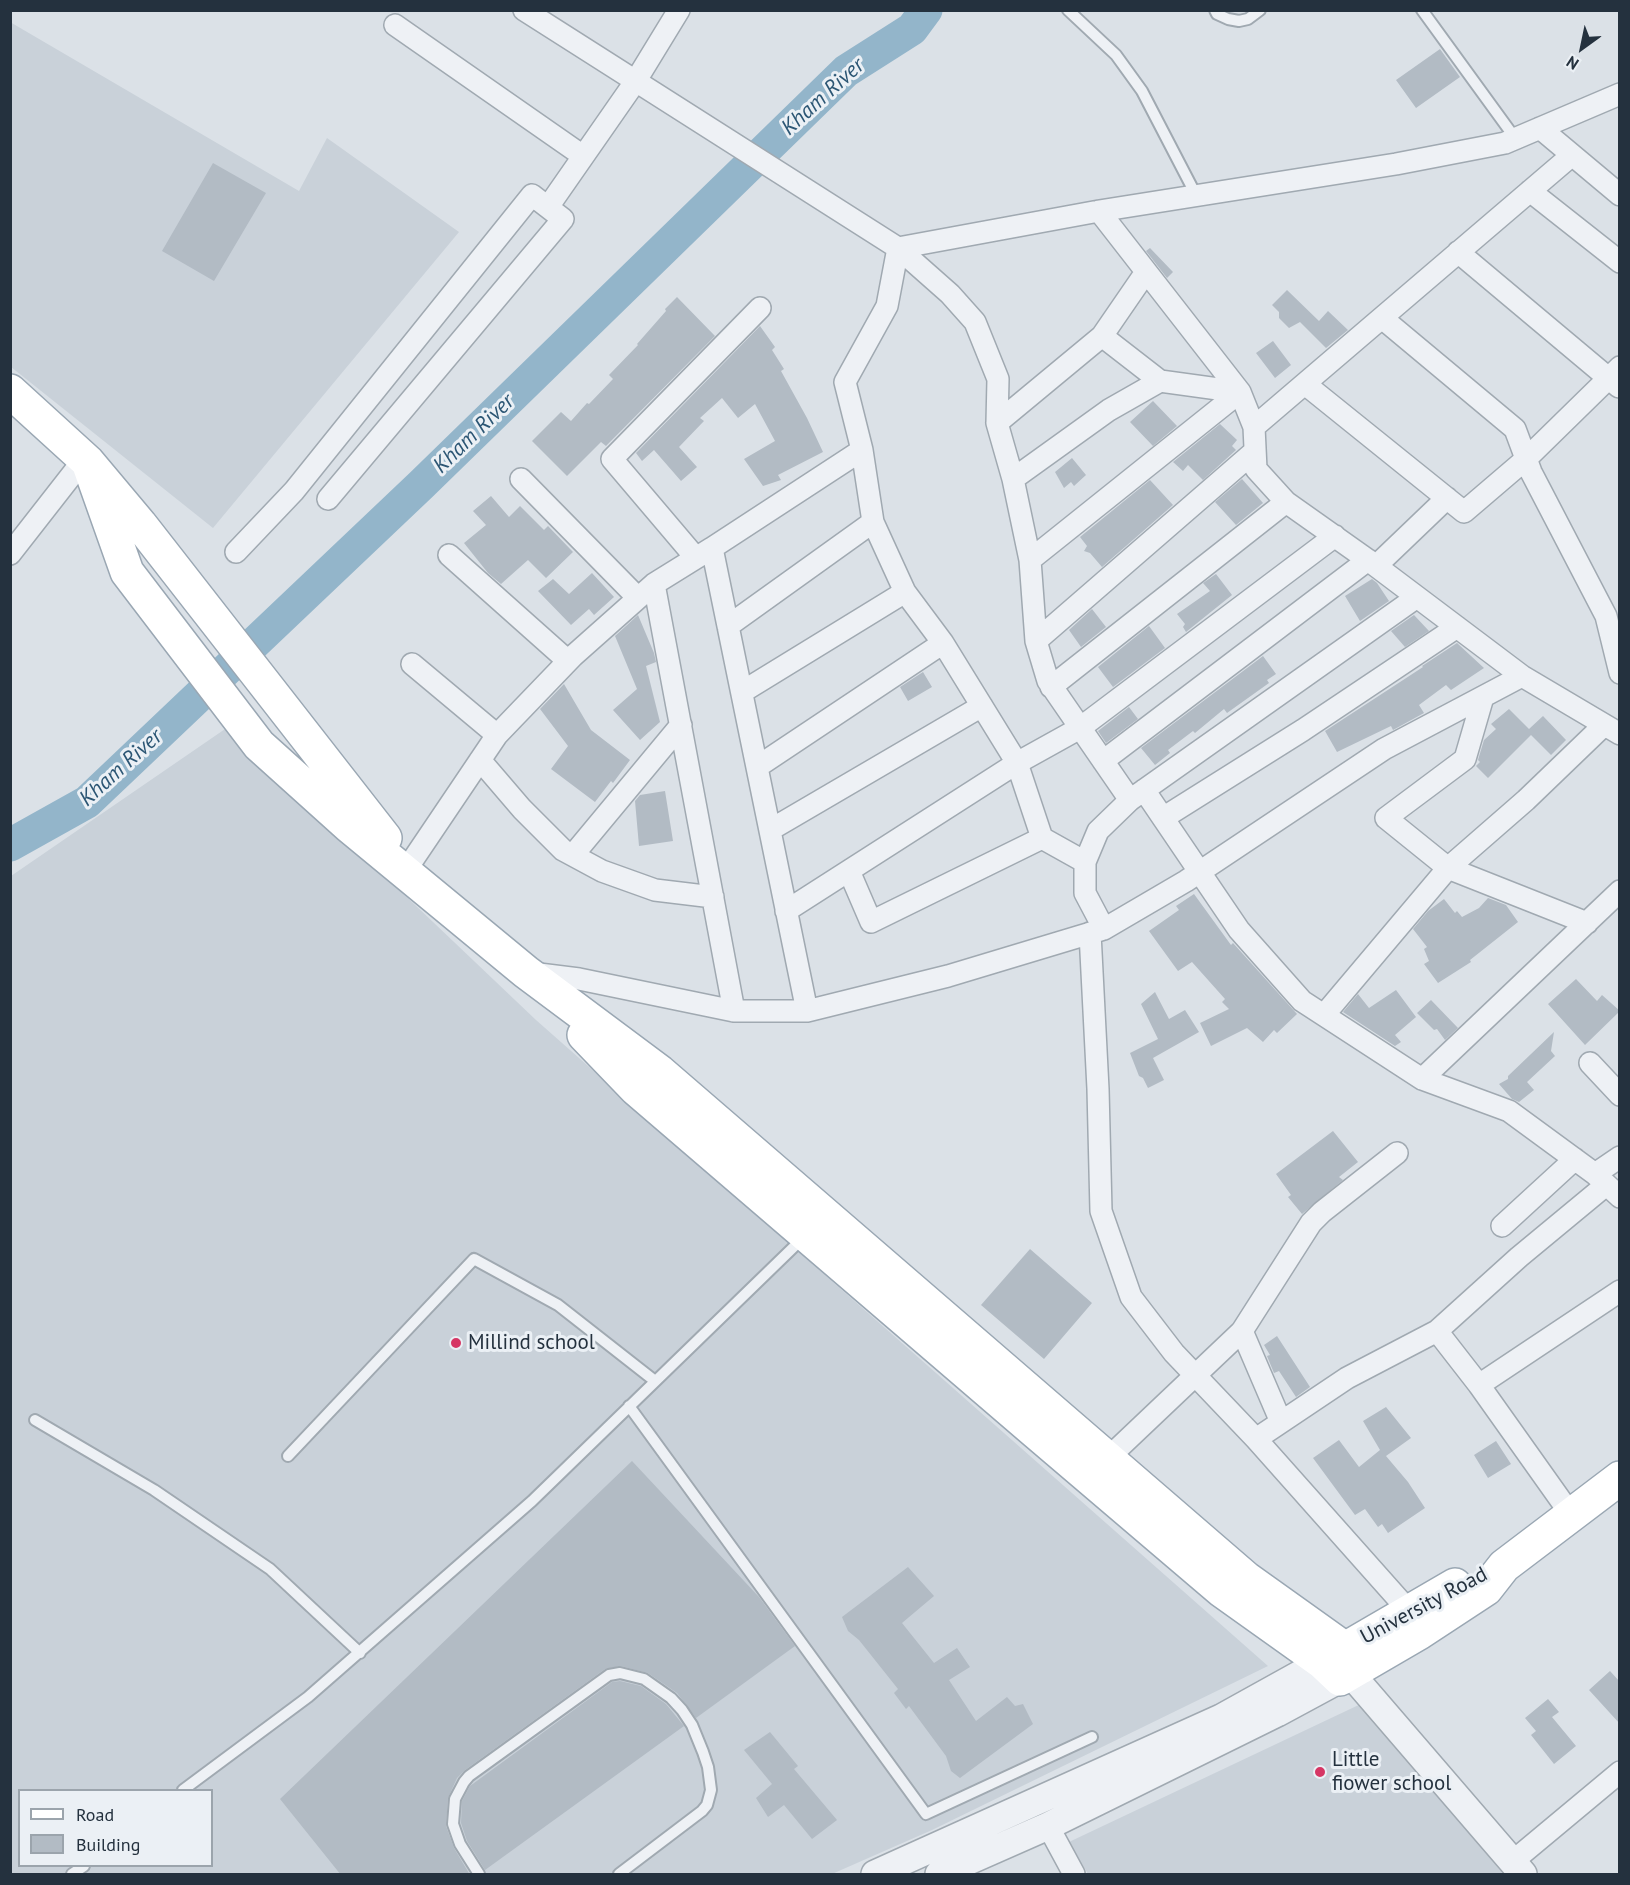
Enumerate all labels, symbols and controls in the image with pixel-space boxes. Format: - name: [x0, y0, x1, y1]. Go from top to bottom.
- north arrow: [1552, 18, 1612, 78]
- text: N: [1562, 52, 1582, 74]
- water label: Kham River: [776, 53, 870, 141]
- water label: Kham River: [428, 389, 520, 479]
- water label: Kham River: [74, 724, 168, 812]
- place label: Millind school: [468, 1330, 595, 1356]
- marker: Millind school: [449, 1336, 463, 1350]
- street label: University Road: [1356, 1562, 1492, 1650]
- place label: Little fiower school: [1332, 1747, 1451, 1797]
- marker: Little fiower school: [1313, 1765, 1327, 1779]
- legend: [18, 1789, 213, 1867]
- text: Road: [76, 1803, 114, 1826]
- text: Building: [76, 1833, 140, 1856]

